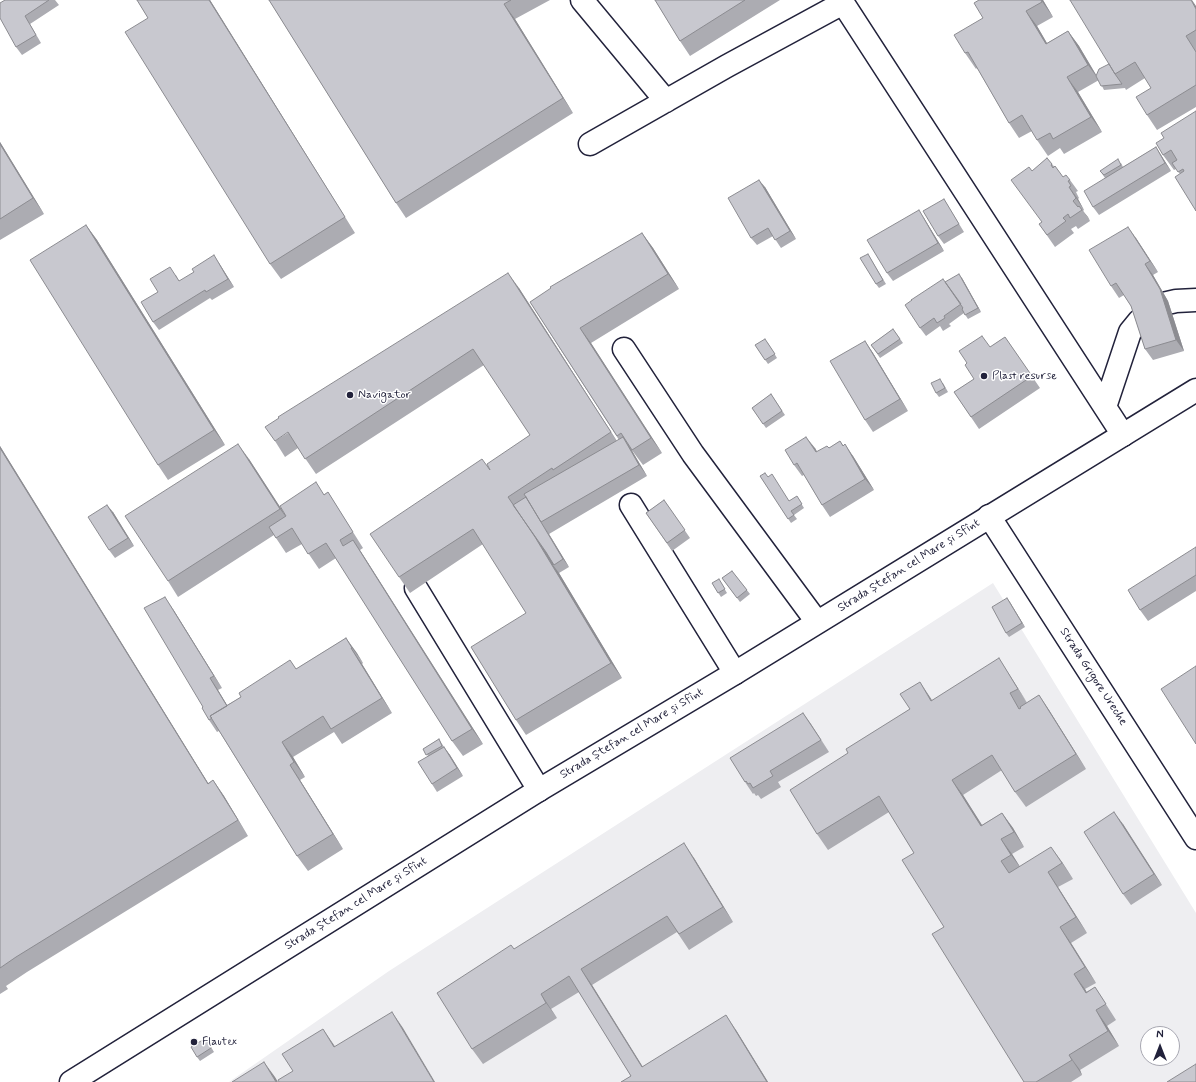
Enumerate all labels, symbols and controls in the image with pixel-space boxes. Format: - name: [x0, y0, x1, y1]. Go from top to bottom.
- place label: Plast resurse: [992, 369, 1057, 383]
- marker: Plast resurse: [979, 371, 989, 381]
- place label: Navigator: [358, 388, 410, 402]
- marker: Navigator: [345, 390, 355, 400]
- street label: Strada Ștefan cel Mare și Sfînt: [835, 516, 983, 616]
- street label: Strada Grigore Ureche: [1056, 626, 1130, 728]
- street label: Strada Ștefan cel Mare și Sfînt: [558, 685, 706, 783]
- street label: Strada Ștefan cel Mare și Sfînt: [282, 854, 430, 954]
- north arrow: [1140, 1026, 1180, 1066]
- text: N: [1156, 1028, 1164, 1042]
- place label: Flautex: [202, 1035, 237, 1049]
- marker: Flautex: [189, 1037, 199, 1047]

